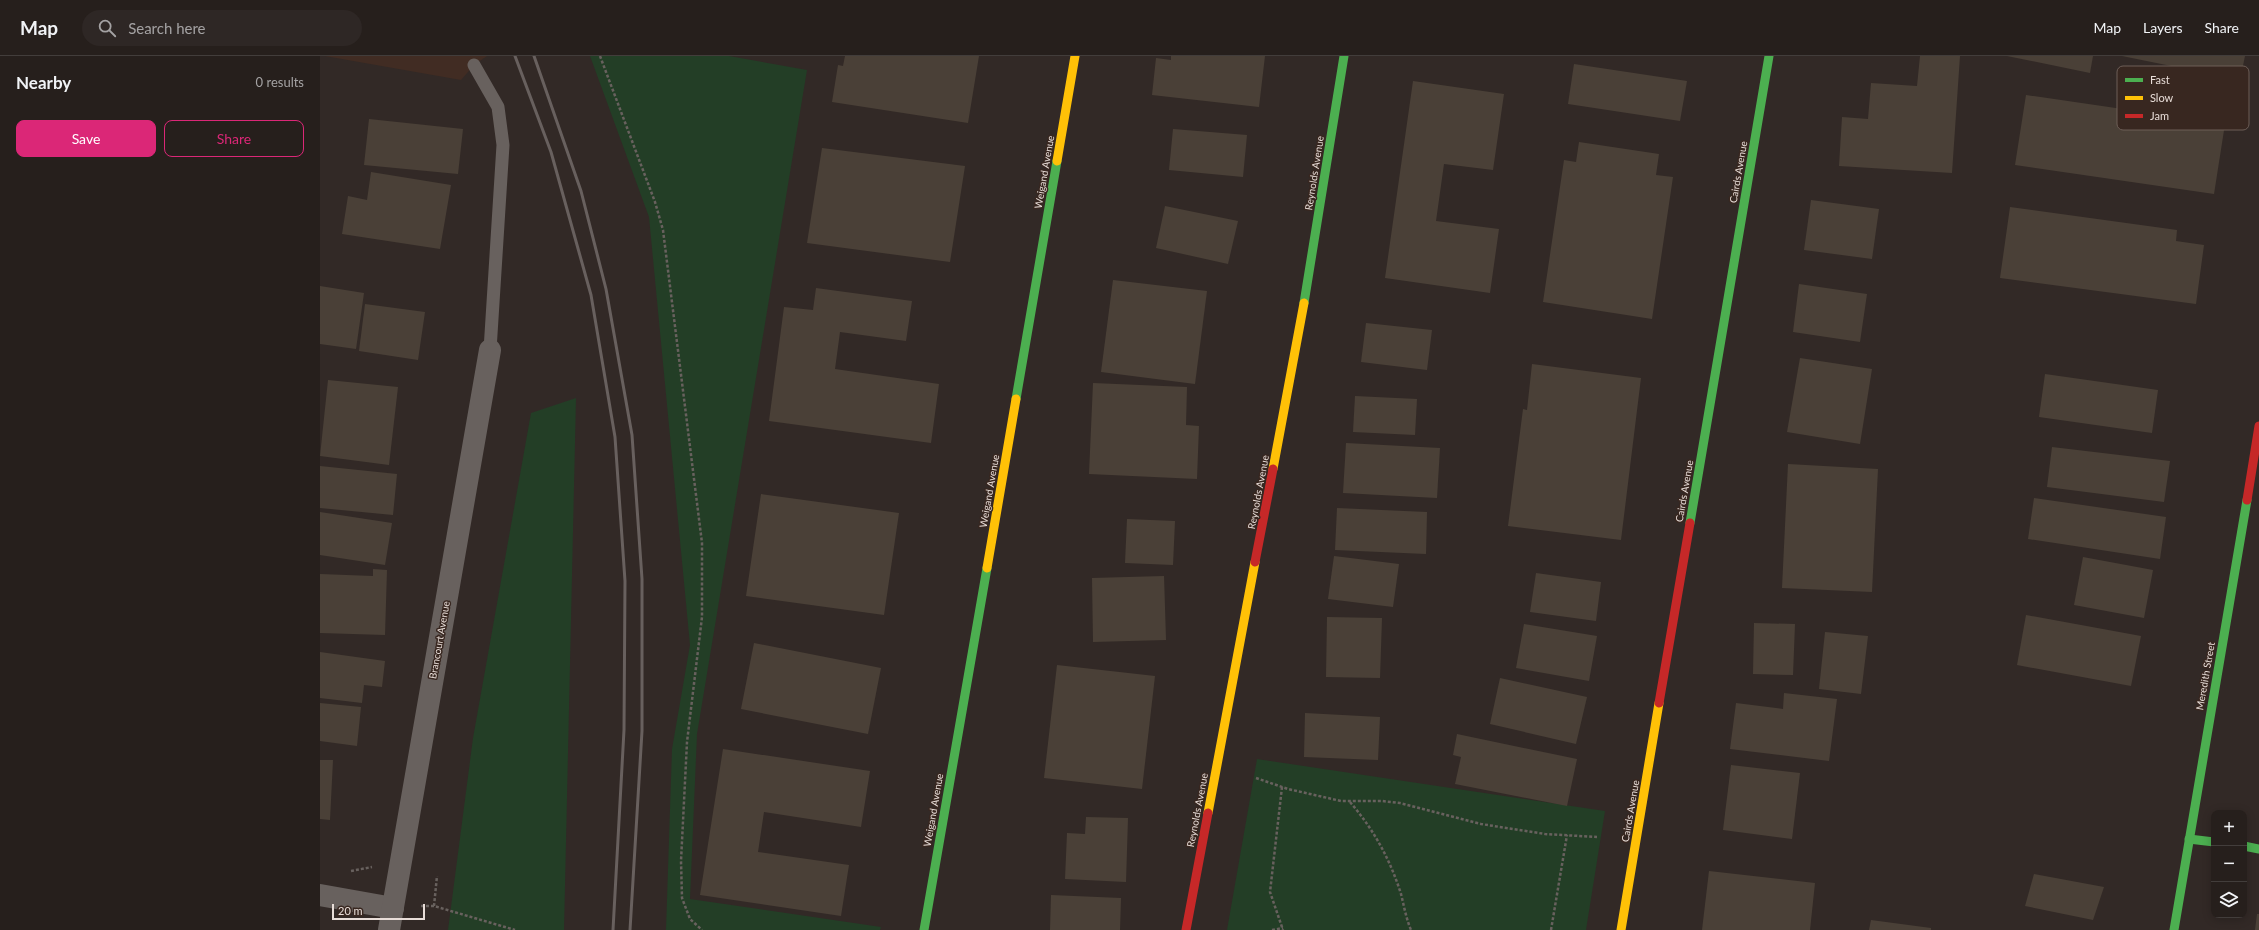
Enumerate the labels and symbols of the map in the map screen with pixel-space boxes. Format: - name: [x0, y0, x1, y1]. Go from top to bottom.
- legend: [2117, 66, 2249, 130]
- text: Fast: [2150, 73, 2170, 86]
- text: Slow: [2150, 91, 2174, 104]
- text: Jam: [2150, 109, 2169, 122]
- street label: Weigand Avenue: [1032, 134, 1056, 210]
- street label: Reynolds Avenue: [1302, 135, 1326, 211]
- street label: Cairds Avenue: [1727, 140, 1749, 204]
- street label: Weigand Avenue: [977, 453, 1001, 529]
- street label: Reynolds Avenue: [1245, 454, 1271, 530]
- street label: Cairds Avenue: [1673, 459, 1695, 523]
- street label: Brancourt Avenue: [426, 600, 452, 680]
- street label: Meredith Street: [2193, 640, 2217, 711]
- street label: Weigand Avenue: [921, 772, 945, 848]
- street label: Reynolds Avenue: [1184, 772, 1210, 848]
- street label: Cairds Avenue: [1619, 779, 1641, 843]
- scale bar: [332, 902, 425, 921]

